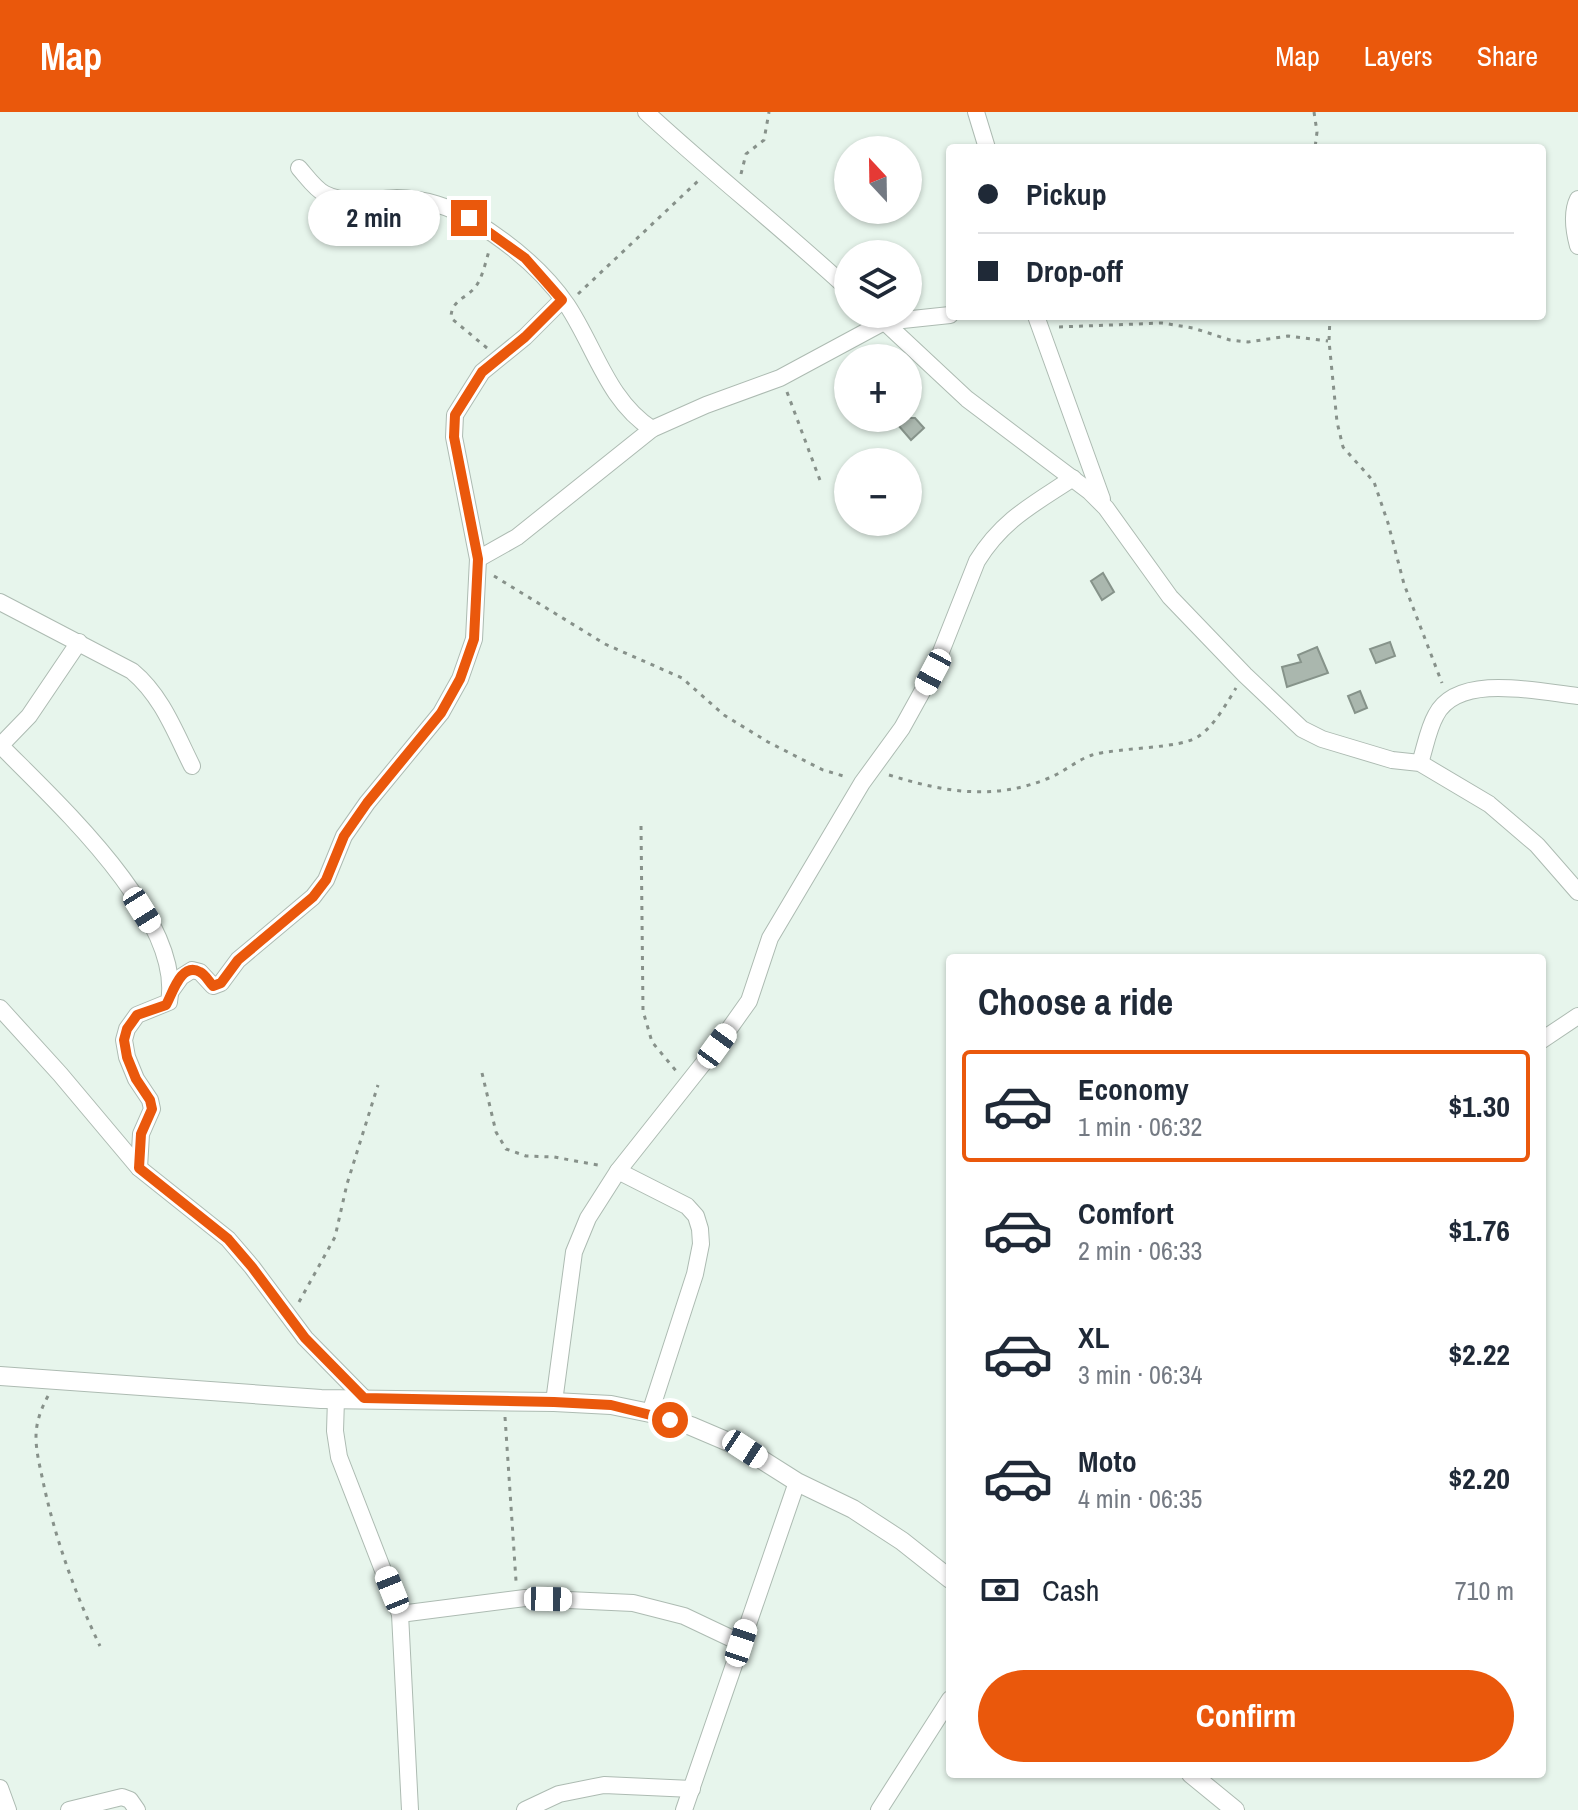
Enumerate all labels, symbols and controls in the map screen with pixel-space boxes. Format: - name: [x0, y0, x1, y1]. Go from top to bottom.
- text: Map: [40, 31, 102, 82]
- text: Map: [1275, 37, 1320, 75]
- text: Layers: [1364, 37, 1433, 75]
- text: Share: [1477, 37, 1538, 75]
- north arrow: [834, 136, 922, 224]
- map controls: [834, 136, 922, 536]
- text: Pickup: [1026, 174, 1107, 214]
- callout: 2 min: [309, 190, 441, 246]
- text: 2 min: [346, 200, 402, 235]
- route end: [451, 200, 487, 236]
- button: layers: [834, 240, 922, 328]
- text: Drop-off: [1026, 251, 1123, 291]
- button: +: [834, 344, 922, 432]
- button: −: [834, 448, 922, 536]
- car: [911, 645, 955, 699]
- car: [119, 883, 165, 937]
- text: Choose a ride: [978, 978, 1173, 1026]
- car: [693, 1020, 741, 1072]
- text: Economy: [1078, 1069, 1189, 1109]
- icon: car: [982, 1070, 1054, 1142]
- text: $1.30: [1448, 1086, 1510, 1126]
- text: 1 min · 06:32: [1078, 1109, 1202, 1144]
- text: Comfort: [1078, 1193, 1174, 1233]
- icon: car: [982, 1194, 1054, 1266]
- text: $1.76: [1448, 1210, 1510, 1250]
- text: 2 min · 06:33: [1078, 1233, 1202, 1268]
- text: XL: [1078, 1317, 1109, 1357]
- icon: car: [982, 1318, 1054, 1390]
- text: $2.22: [1448, 1334, 1510, 1374]
- text: 3 min · 06:34: [1078, 1357, 1202, 1392]
- route start: [652, 1402, 688, 1438]
- car: [718, 1426, 772, 1472]
- text: Moto: [1078, 1441, 1137, 1481]
- icon: car: [982, 1442, 1054, 1514]
- text: $2.20: [1448, 1458, 1510, 1498]
- text: 4 min · 06:35: [1078, 1481, 1202, 1516]
- car: [372, 1563, 412, 1617]
- icon: cash: [978, 1568, 1022, 1612]
- text: Cash: [1042, 1570, 1099, 1610]
- text: 710 m: [1455, 1573, 1514, 1608]
- car: [524, 1587, 572, 1611]
- car: [722, 1616, 760, 1670]
- button: Confirm: [978, 1670, 1514, 1762]

